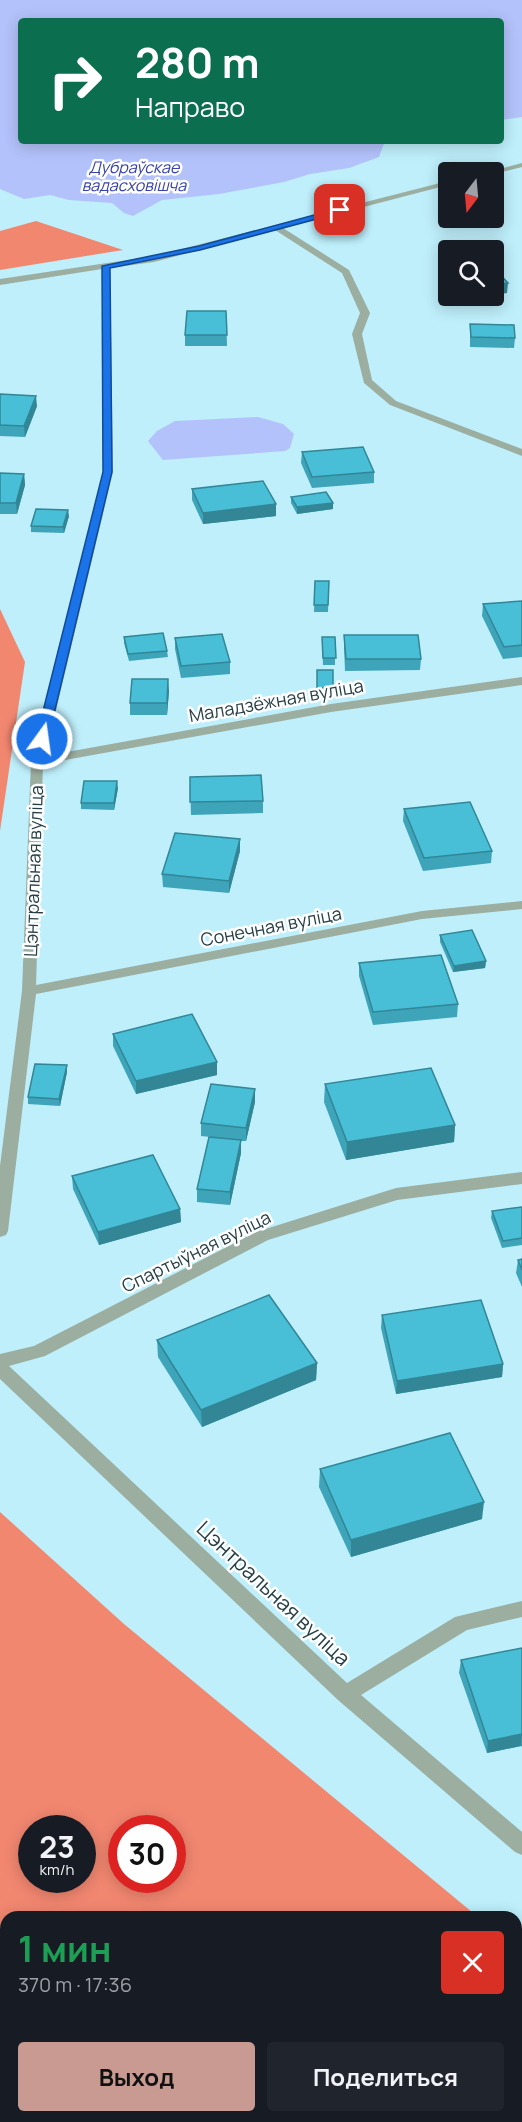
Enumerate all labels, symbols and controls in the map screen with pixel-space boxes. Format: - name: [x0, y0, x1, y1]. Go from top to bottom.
- text: 280 m: [135, 33, 260, 91]
- icon: right: [36, 42, 114, 120]
- text: Направо: [135, 88, 245, 125]
- water label: Дубраўскае вадасховішча: [82, 156, 187, 196]
- north arrow: [438, 162, 504, 228]
- map controls: [438, 162, 504, 306]
- pin: [314, 184, 365, 235]
- icon: arrive: [323, 193, 356, 226]
- button: search: [438, 240, 504, 306]
- street label: Маладзёжная вуліца: [187, 673, 365, 727]
- position arrow: [10, 707, 74, 771]
- street label: Цэнтральная вуліца: [18, 785, 48, 957]
- street label: Сонечная вуліца: [198, 901, 344, 951]
- street label: Спартыўная вуліца: [117, 1204, 275, 1298]
- street label: Цэнтральная вуліца: [191, 1514, 357, 1672]
- speed limit sign: 30: [108, 1815, 186, 1893]
- text: 23: [39, 1826, 75, 1867]
- text: km/h: [40, 1859, 74, 1880]
- text: 1 мин: [18, 1924, 111, 1973]
- button: close: [441, 1931, 504, 1994]
- text: 370 m · 17:36: [18, 1971, 132, 1998]
- button: Выход: [18, 2042, 255, 2111]
- button: Поделиться: [267, 2042, 504, 2111]

